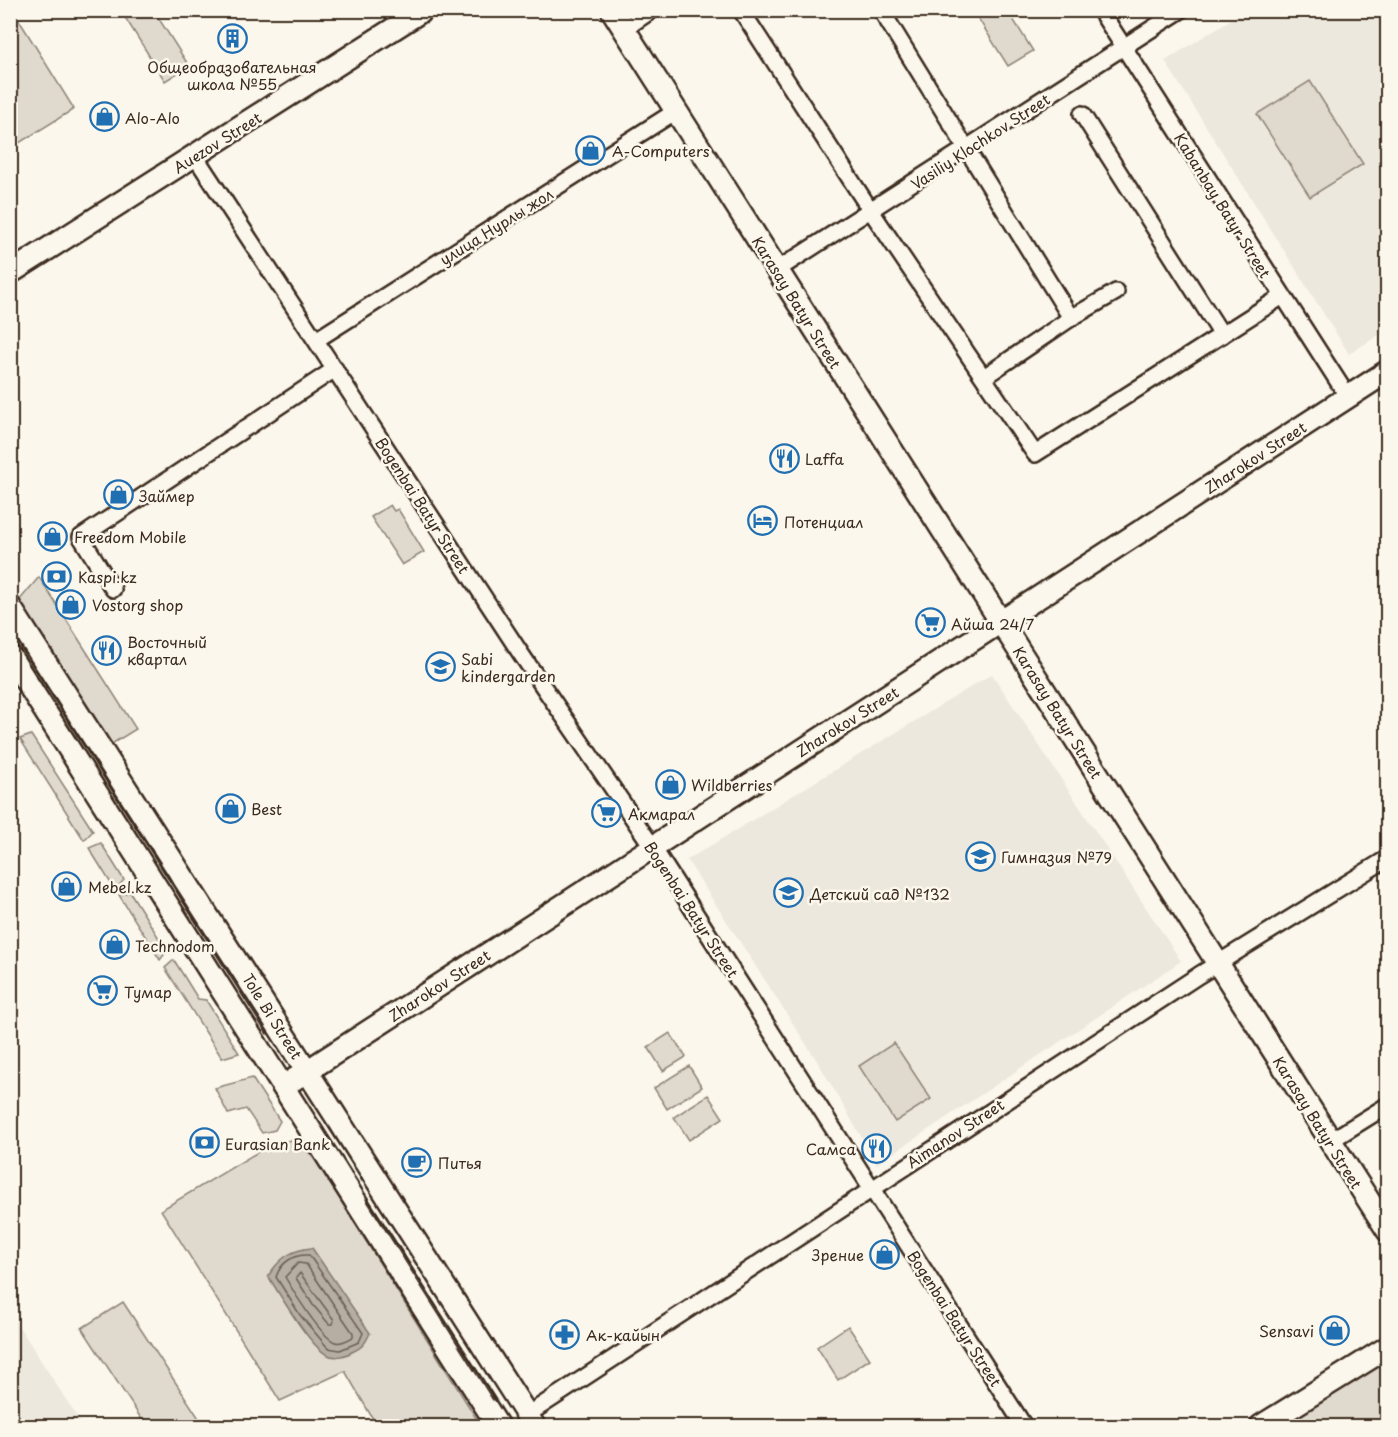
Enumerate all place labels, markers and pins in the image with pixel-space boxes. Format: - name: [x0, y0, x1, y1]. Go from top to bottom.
- building icon: Общеобразовательная школа №55: [216, 23, 248, 55]
- place label: Общеобразовательная школа №55: [147, 55, 317, 95]
- shop icon: Alo-Alo: [88, 101, 120, 133]
- place label: Alo-Alo: [125, 106, 180, 129]
- shop icon: A-Computers: [575, 134, 607, 166]
- place label: A-Computers: [612, 139, 710, 162]
- restaurant icon: Laffa: [768, 442, 800, 474]
- place label: Laffa: [805, 447, 844, 470]
- shop icon: Займер: [102, 479, 134, 511]
- place label: Займер: [139, 484, 195, 507]
- hotel icon: Потенциал: [747, 505, 779, 537]
- place label: Потенциал: [784, 510, 864, 533]
- shop icon: Freedom Mobile: [37, 520, 69, 552]
- place label: Freedom Mobile: [74, 525, 187, 548]
- bank icon: Kaspi.kz: [41, 560, 73, 592]
- place label: Kaspi.kz: [78, 565, 137, 588]
- shop icon: Vostorg shop: [55, 588, 87, 620]
- place label: Vostorg shop: [92, 593, 183, 616]
- supermarket icon: Айша 24/7: [914, 607, 946, 639]
- place label: Айша 24/7: [951, 612, 1035, 635]
- place label: Восточный квартал: [127, 630, 207, 670]
- restaurant icon: Восточный квартал: [90, 634, 122, 666]
- place label: Sabi kindergarden: [461, 647, 556, 687]
- school or university icon: Sabi kindergarden: [424, 651, 456, 683]
- shop icon: Wildberries: [654, 768, 686, 800]
- place label: Wildberries: [691, 773, 773, 796]
- shop icon: Best: [214, 792, 246, 824]
- place label: Best: [251, 797, 282, 820]
- supermarket icon: Акмарал: [591, 797, 623, 829]
- place label: Акмарал: [628, 802, 695, 825]
- school or university icon: Гимназия №79: [964, 840, 996, 872]
- place label: Гимназия №79: [1001, 845, 1112, 868]
- shop icon: Mebel.kz: [51, 870, 83, 902]
- place label: Mebel.kz: [88, 875, 152, 898]
- school or university icon: Детский сад №132: [773, 877, 805, 909]
- place label: Детский сад №132: [809, 882, 950, 905]
- shop icon: Technodom: [98, 929, 130, 961]
- place label: Technodom: [135, 934, 215, 957]
- supermarket icon: Тумар: [87, 975, 119, 1007]
- place label: Тумар: [124, 980, 172, 1003]
- bank icon: Eurasian Bank: [188, 1127, 220, 1159]
- place label: Eurasian Bank: [225, 1132, 330, 1155]
- restaurant icon: Самса: [861, 1132, 893, 1164]
- place label: Самса: [806, 1137, 857, 1160]
- cafe icon: Питья: [401, 1146, 433, 1178]
- place label: Питья: [438, 1151, 482, 1174]
- shop icon: Зрение: [869, 1238, 901, 1270]
- place label: Зрение: [812, 1243, 864, 1266]
- shop icon: Sensavi: [1319, 1314, 1351, 1346]
- pharmacy icon: Ак-кайын: [549, 1318, 581, 1350]
- place label: Sensavi: [1259, 1319, 1314, 1342]
- place label: Ак-кайын: [586, 1323, 660, 1346]

